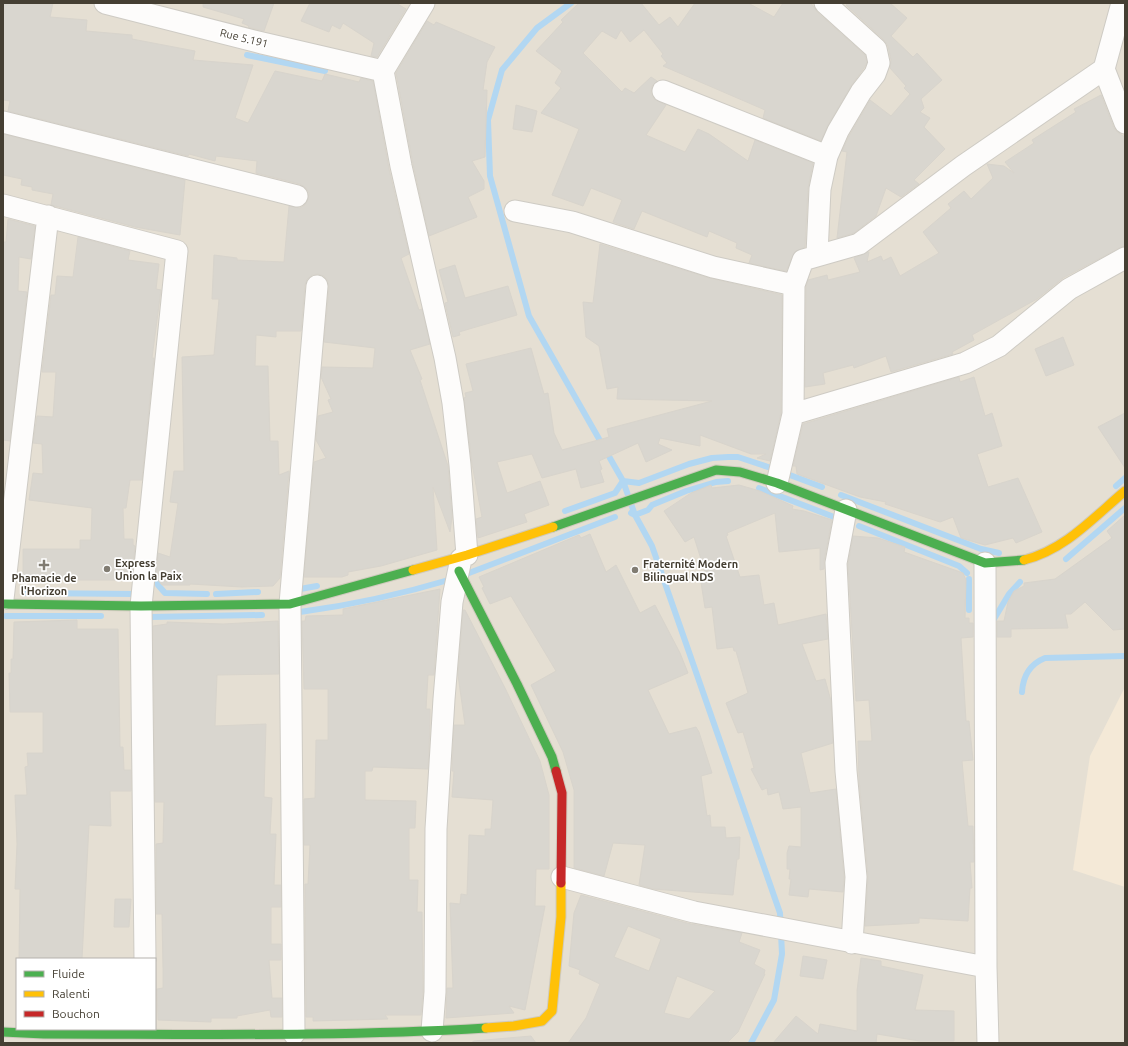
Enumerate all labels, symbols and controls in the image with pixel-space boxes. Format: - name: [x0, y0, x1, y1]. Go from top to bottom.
- street label: Rue 5.191: [219, 26, 269, 50]
- place label: Express Union la Paix: [115, 557, 182, 582]
- place label: Fraternité Modern Bilingual NDS: [643, 558, 738, 583]
- marker: Phamacie de l'Horizon: [39, 560, 49, 570]
- marker: Express Union la Paix: [102, 564, 112, 574]
- marker: Fraternité Modern Bilingual NDS: [630, 565, 640, 575]
- place label: Phamacie de l'Horizon: [11, 572, 77, 597]
- legend: [16, 958, 156, 1030]
- text: Fluide: [52, 967, 85, 980]
- text: Ralenti: [52, 987, 90, 1000]
- text: Bouchon: [52, 1007, 100, 1020]

